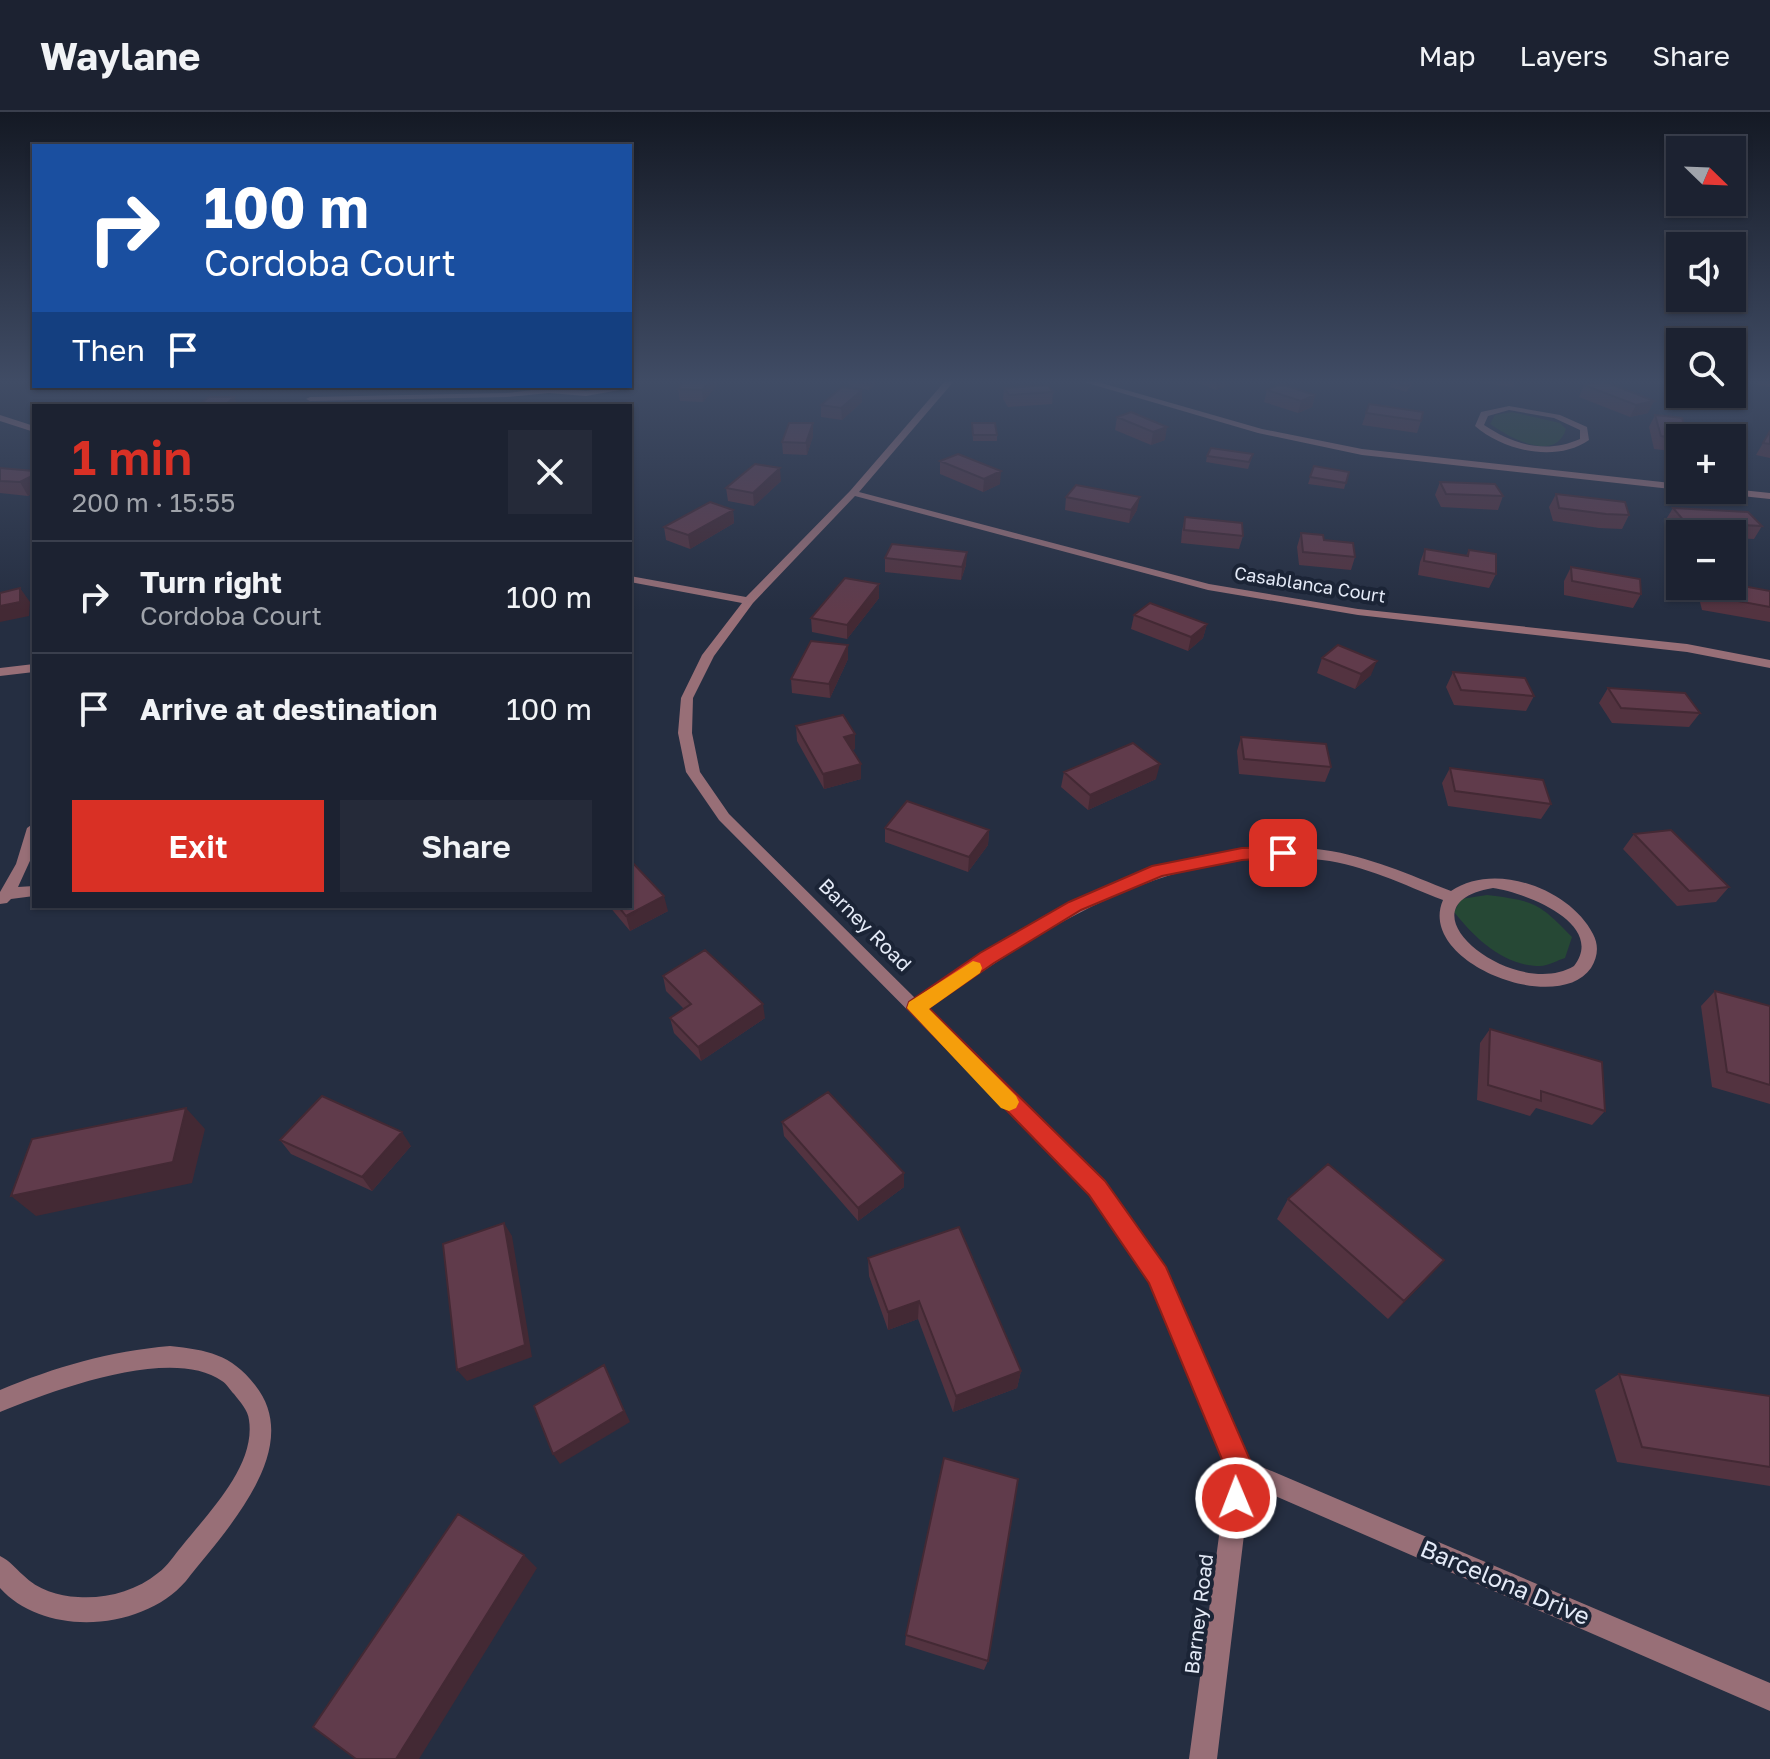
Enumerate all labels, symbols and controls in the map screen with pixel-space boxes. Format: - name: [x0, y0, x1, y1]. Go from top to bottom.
- text: Waylane: [40, 33, 201, 78]
- text: Map: [1418, 39, 1476, 72]
- text: Layers: [1520, 39, 1608, 72]
- text: Share: [1652, 39, 1730, 72]
- north arrow: [1666, 136, 1746, 216]
- map controls: [1666, 136, 1746, 600]
- text: 100 m: [204, 173, 369, 240]
- icon: right: [72, 176, 176, 280]
- button: sound: [1666, 232, 1746, 312]
- text: Cordoba Court: [204, 241, 456, 284]
- icon: arrive: [161, 328, 205, 372]
- button: search: [1666, 328, 1746, 408]
- text: Then: [72, 332, 145, 368]
- button: +: [1666, 424, 1746, 504]
- text: 1 min: [72, 428, 192, 486]
- button: close: [508, 430, 592, 514]
- text: 200 m · 15:55: [72, 487, 235, 518]
- button: −: [1666, 520, 1746, 600]
- street label: Casablanca Court: [1233, 561, 1388, 607]
- text: Turn right: [140, 564, 282, 600]
- icon: right: [72, 575, 116, 619]
- text: 100 m: [506, 579, 592, 615]
- text: Cordoba Court: [140, 600, 322, 631]
- icon: arrive: [72, 687, 116, 731]
- text: Arrive at destination: [140, 691, 437, 727]
- text: 100 m: [506, 691, 592, 727]
- button: Exit: [72, 800, 324, 892]
- button: Share: [340, 800, 592, 892]
- pin: [1249, 819, 1317, 887]
- icon: arrive: [1261, 831, 1305, 875]
- street label: Barney Road: [814, 873, 917, 976]
- position arrow: [1194, 1456, 1278, 1540]
- street label: Barcelona Drive: [1416, 1533, 1595, 1630]
- street label: Barney Road: [1179, 1552, 1217, 1675]

